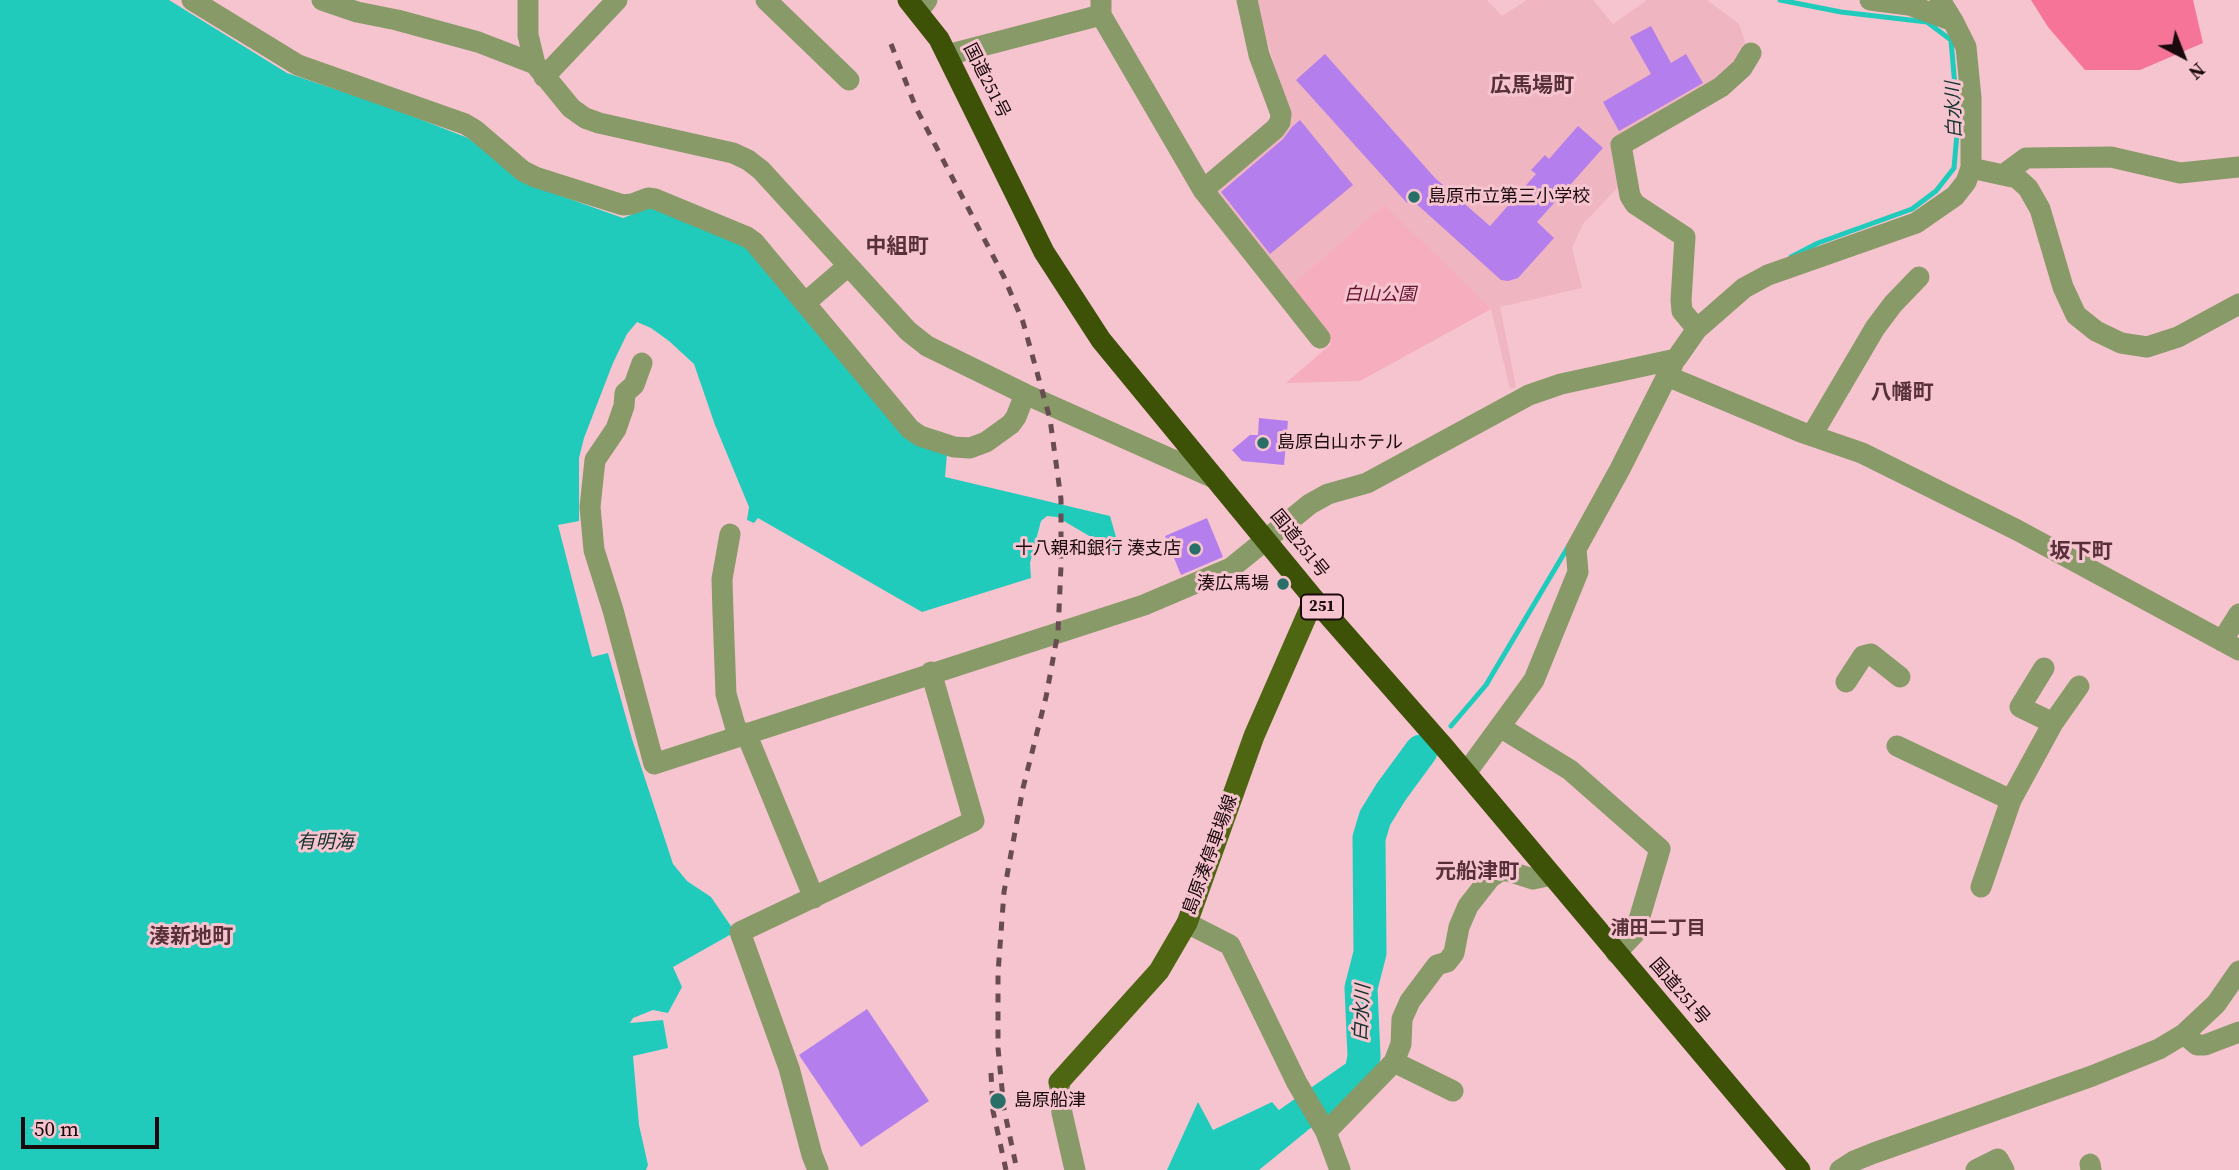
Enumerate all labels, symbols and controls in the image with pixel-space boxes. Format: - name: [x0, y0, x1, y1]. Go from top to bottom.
- north arrow: [2148, 21, 2218, 91]
- street label: 国道251号: [958, 40, 1014, 122]
- text: N: [2183, 57, 2211, 86]
- district label: 広馬場町: [1490, 74, 1574, 100]
- water label: 白水川: [1943, 81, 1967, 139]
- place label: 島原市立第三小学校: [1428, 186, 1590, 208]
- marker: 島原市立第三小学校: [1406, 189, 1422, 205]
- district label: 中組町: [866, 235, 928, 261]
- park label: 白山公園: [1344, 284, 1416, 306]
- district label: 八幡町: [1871, 381, 1933, 407]
- place label: 島原白山ホテル: [1277, 432, 1403, 454]
- marker: 島原白山ホテル: [1255, 435, 1271, 451]
- street label: 国道251号: [1265, 506, 1333, 582]
- place label: 十八親和銀行 湊支店: [1015, 538, 1181, 560]
- district label: 坂下町: [2050, 540, 2112, 566]
- marker: 十八親和銀行 湊支店: [1187, 541, 1203, 557]
- place label: 湊広馬場: [1197, 573, 1269, 595]
- marker: 湊広馬場: [1275, 576, 1291, 592]
- road number: 251: [1301, 594, 1343, 620]
- street label: 島原湊停車場線: [1179, 792, 1243, 918]
- water label: 有明海: [297, 832, 353, 854]
- district label: 元船津町: [1435, 860, 1519, 886]
- district label: 浦田二丁目: [1611, 918, 1705, 940]
- district label: 湊新地町: [149, 925, 233, 951]
- street label: 国道251号: [1644, 954, 1714, 1030]
- water label: 白水川: [1350, 984, 1376, 1042]
- place label: 島原船津: [1014, 1090, 1086, 1112]
- marker: 島原船津: [988, 1091, 1008, 1111]
- scale bar: [24, 1104, 163, 1148]
- text: 50 m: [34, 1114, 79, 1143]

